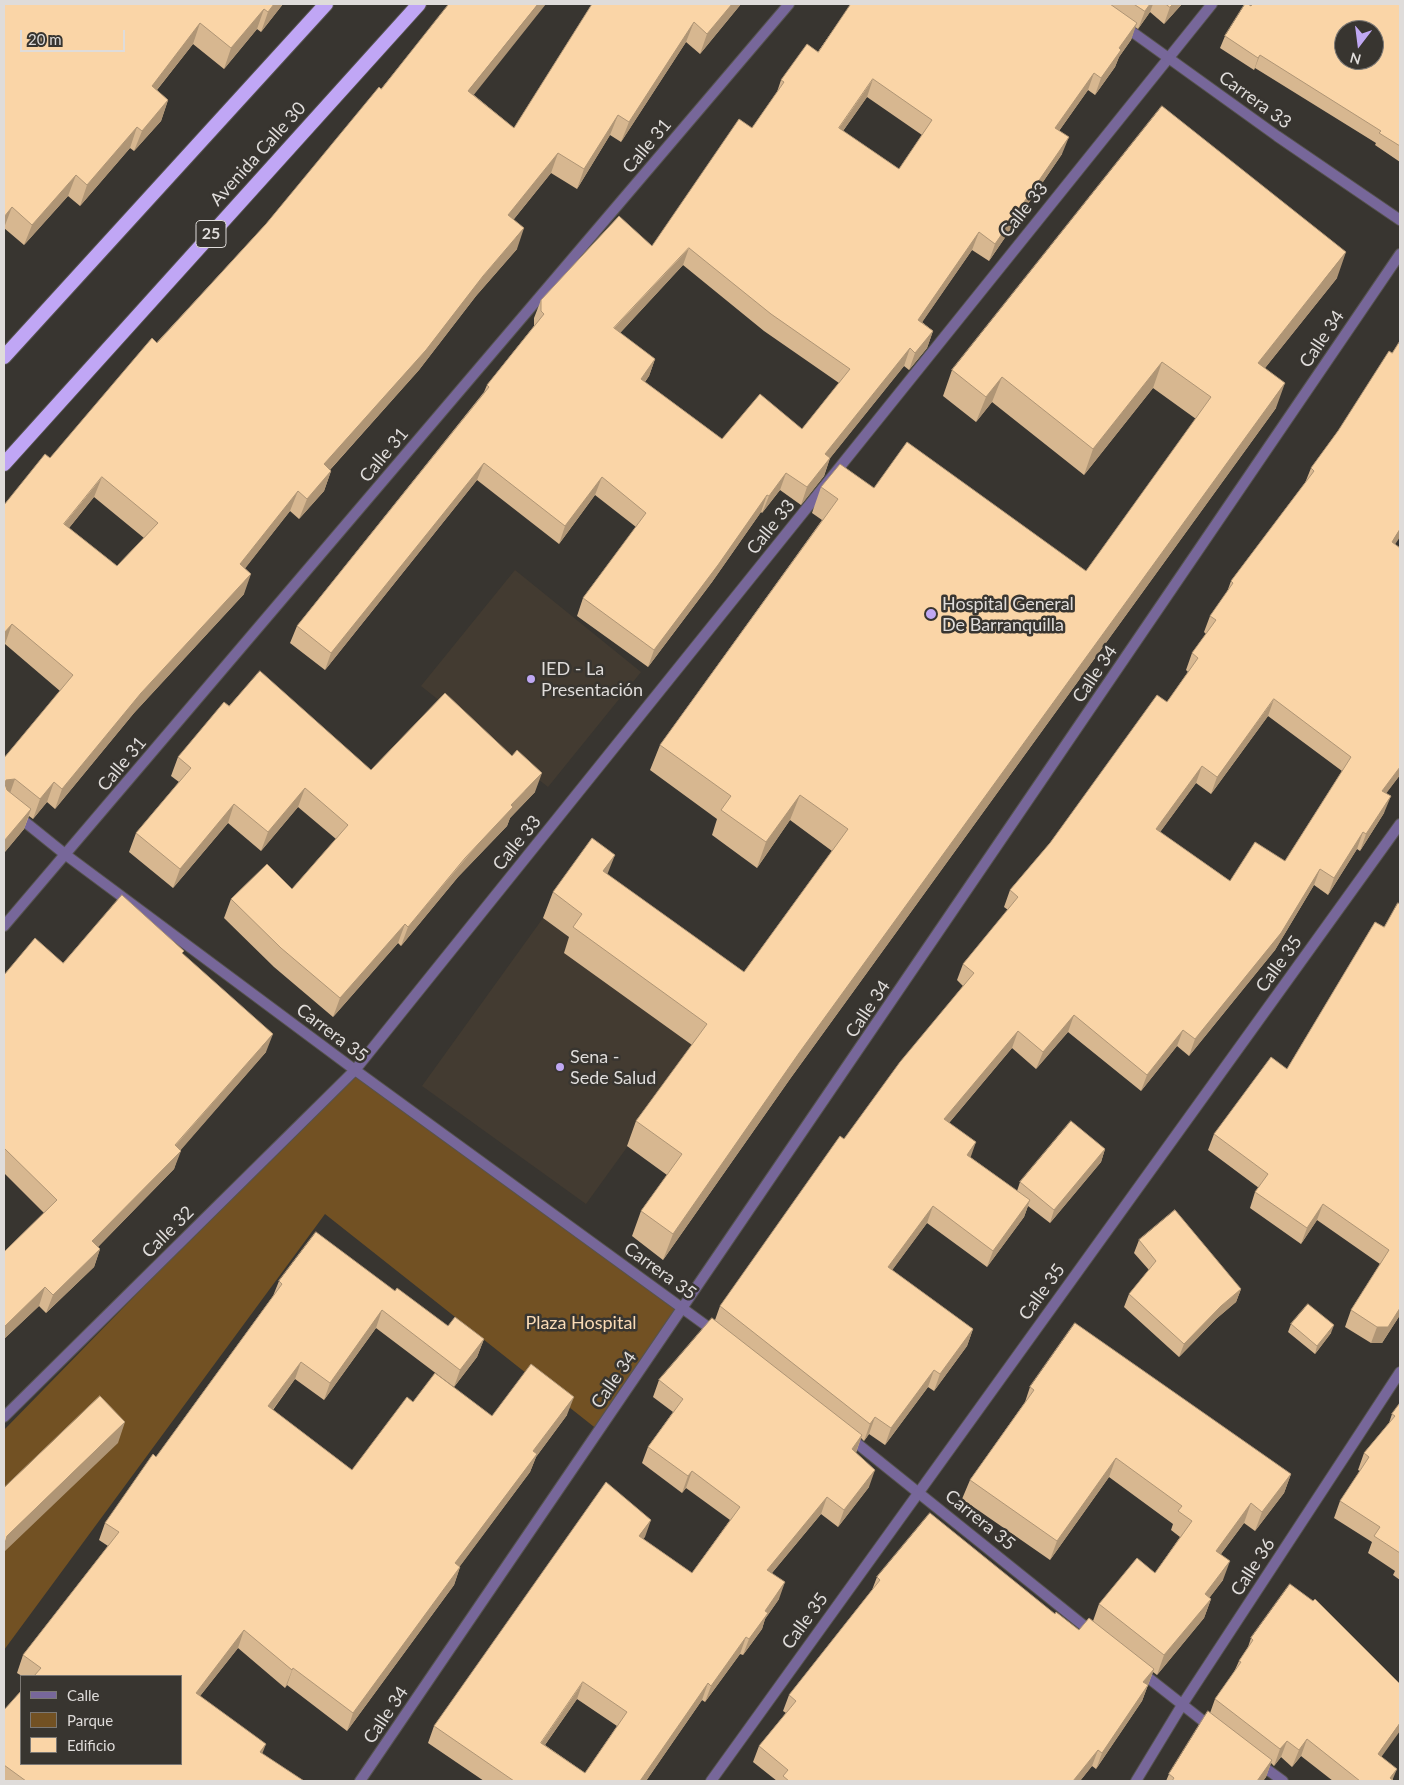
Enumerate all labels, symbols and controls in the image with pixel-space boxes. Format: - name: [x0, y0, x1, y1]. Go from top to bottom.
- scale bar: [22, 20, 128, 52]
- north arrow: [1334, 20, 1384, 70]
- text: 20 m: [28, 30, 62, 48]
- text: N: [1348, 49, 1363, 69]
- street label: Carrera 33: [1215, 67, 1295, 133]
- street label: Avenida Calle 30: [206, 98, 310, 210]
- street label: Calle 31: [618, 114, 676, 178]
- street label: Calle 33: [995, 178, 1053, 242]
- road number: 25: [196, 220, 226, 248]
- street label: Calle 34: [1295, 306, 1349, 372]
- street label: Calle 31: [355, 423, 413, 487]
- street label: Calle 33: [742, 495, 800, 559]
- place label: Hospital General De Barranquilla: [942, 593, 1074, 636]
- marker: Hospital General De Barranquilla: [924, 607, 938, 621]
- street label: Calle 34: [1068, 641, 1122, 707]
- place label: IED - La Presentación: [541, 658, 643, 701]
- marker: IED - La Presentación: [525, 673, 537, 685]
- street label: Calle 31: [93, 732, 151, 796]
- street label: Calle 33: [488, 811, 546, 875]
- street label: Calle 35: [1251, 932, 1307, 996]
- street label: Calle 34: [841, 976, 895, 1042]
- street label: Carrera 35: [292, 999, 372, 1067]
- place label: Sena - Sede Salud: [570, 1046, 656, 1088]
- marker: Sena - Sede Salud: [554, 1061, 566, 1073]
- street label: Calle 32: [138, 1202, 198, 1262]
- street label: Carrera 35: [620, 1238, 700, 1304]
- street label: Calle 35: [1014, 1260, 1070, 1324]
- park label: Plaza Hospital: [525, 1312, 637, 1334]
- street label: Calle 34: [587, 1347, 641, 1413]
- street label: Carrera 35: [941, 1485, 1019, 1555]
- street label: Calle 36: [1226, 1534, 1280, 1600]
- street label: Calle 35: [777, 1589, 833, 1653]
- legend: [20, 1675, 182, 1765]
- street label: Calle 34: [359, 1682, 413, 1748]
- text: Calle: [67, 1686, 99, 1704]
- text: Parque: [67, 1711, 113, 1729]
- text: Edificio: [67, 1736, 115, 1754]

